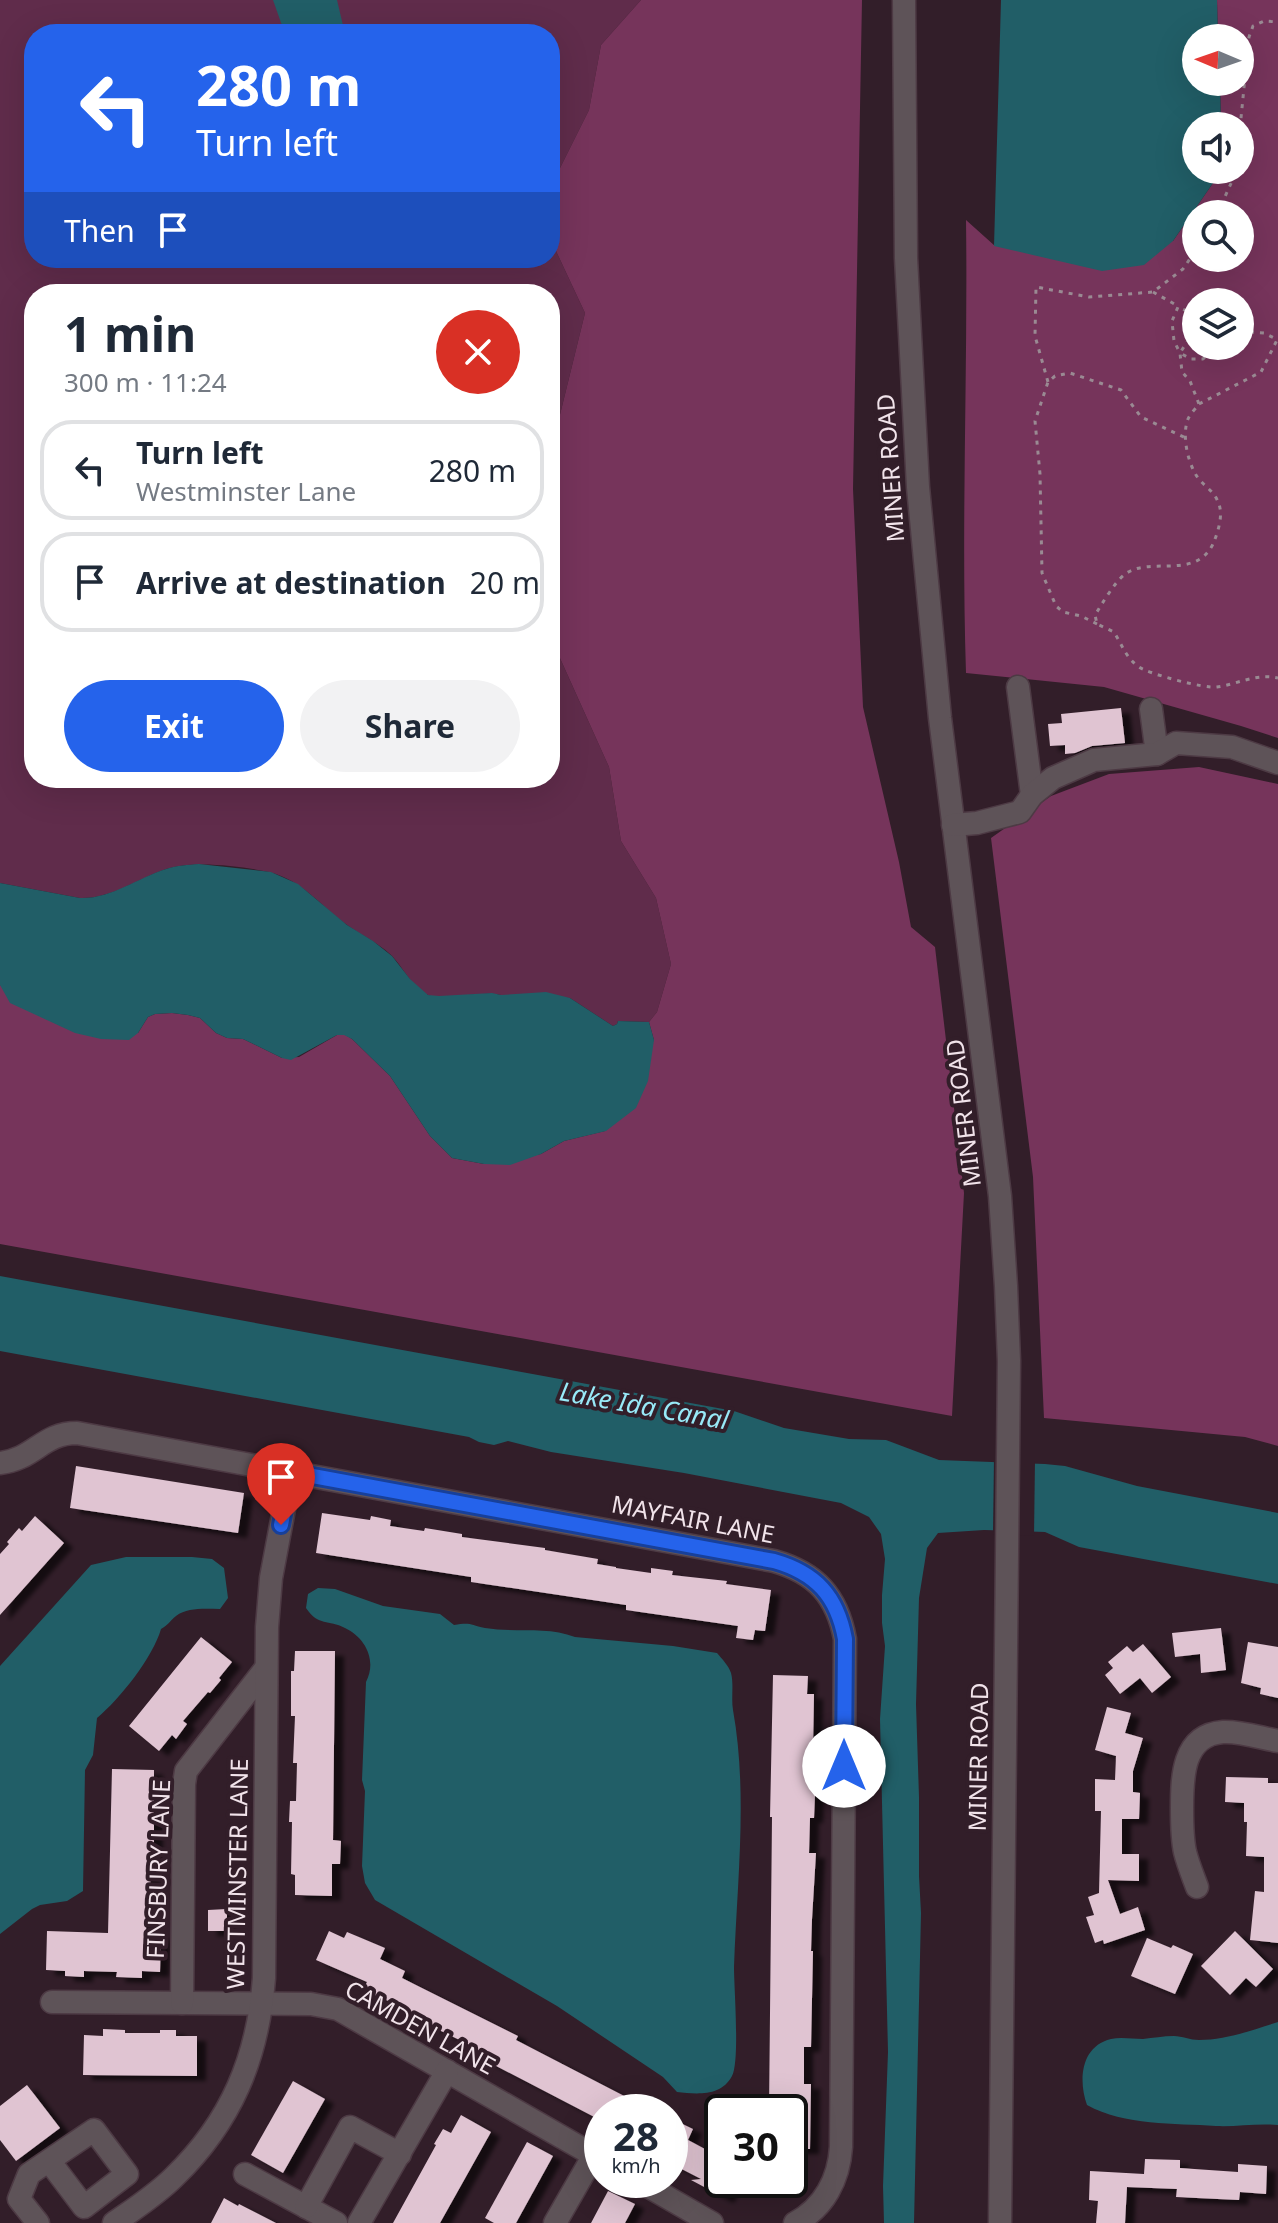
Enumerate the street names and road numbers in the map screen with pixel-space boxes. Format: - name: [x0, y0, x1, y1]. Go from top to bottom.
- street label: MINER ROAD: [868, 393, 911, 543]
- street label: MINER ROAD: [937, 1037, 988, 1189]
- street label: MAYFAIR LANE: [609, 1487, 778, 1551]
- street label: MINER ROAD: [960, 1682, 995, 1832]
- street label: WESTMINSTER LANE: [218, 1758, 255, 1990]
- street label: FINSBURY LANE: [138, 1779, 177, 1959]
- street label: CAMDEN LANE: [340, 1972, 502, 2082]

